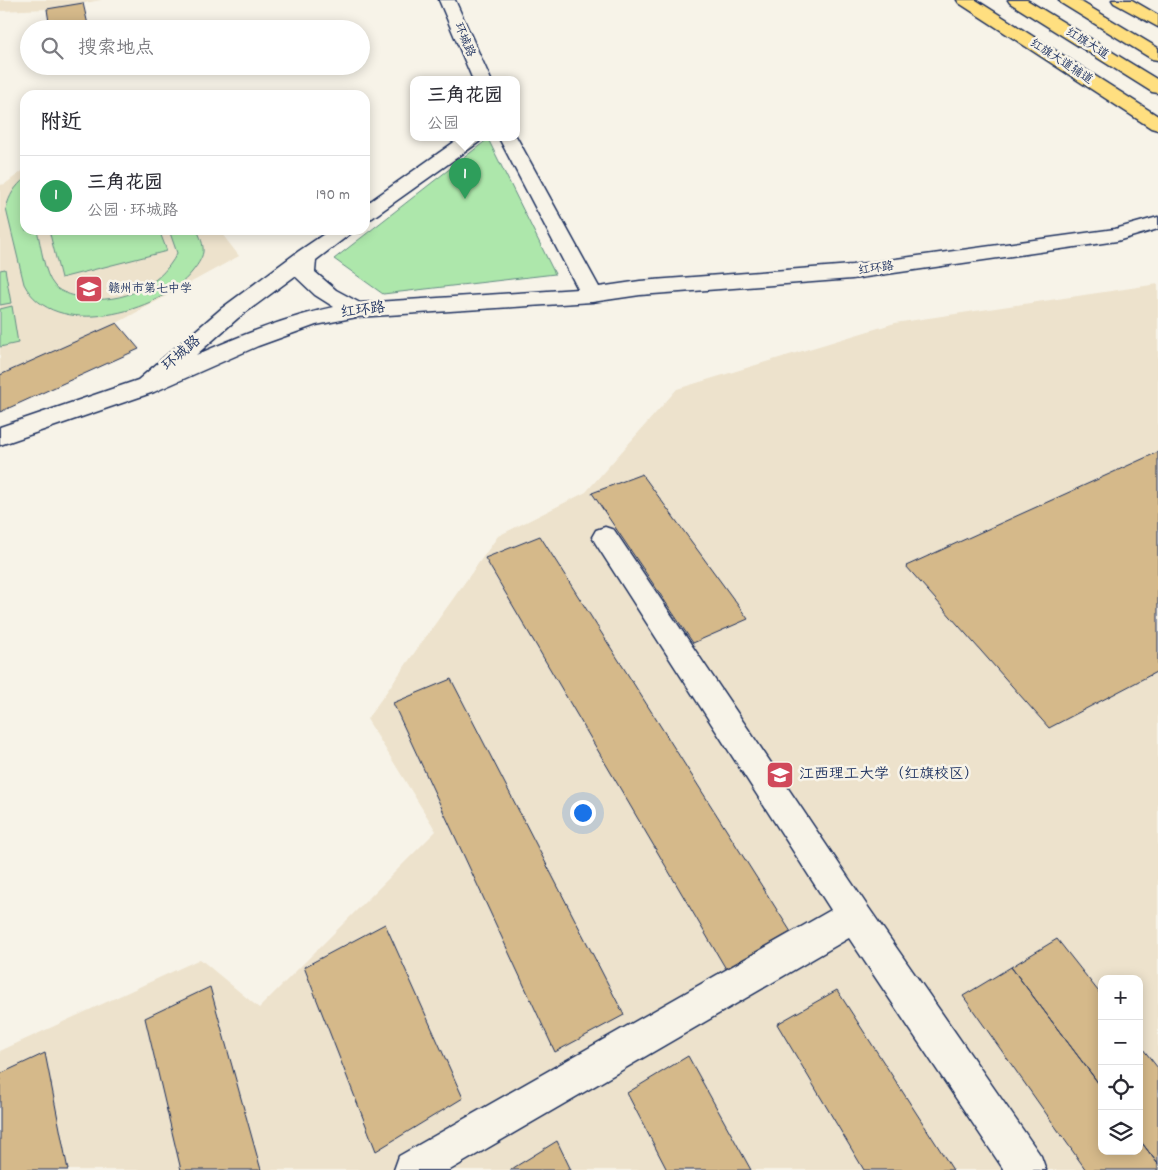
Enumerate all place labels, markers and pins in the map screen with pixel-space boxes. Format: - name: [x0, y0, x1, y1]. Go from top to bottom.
- pin: 1: [449, 158, 481, 199]
- school or university icon: 赣州市第七中学: [74, 274, 104, 304]
- place label: 赣州市第七中学: [108, 281, 192, 298]
- school or university icon: 江西理工大学（红旗校区）: [765, 760, 795, 790]
- place label: 江西理工大学（红旗校区）: [799, 764, 979, 786]

